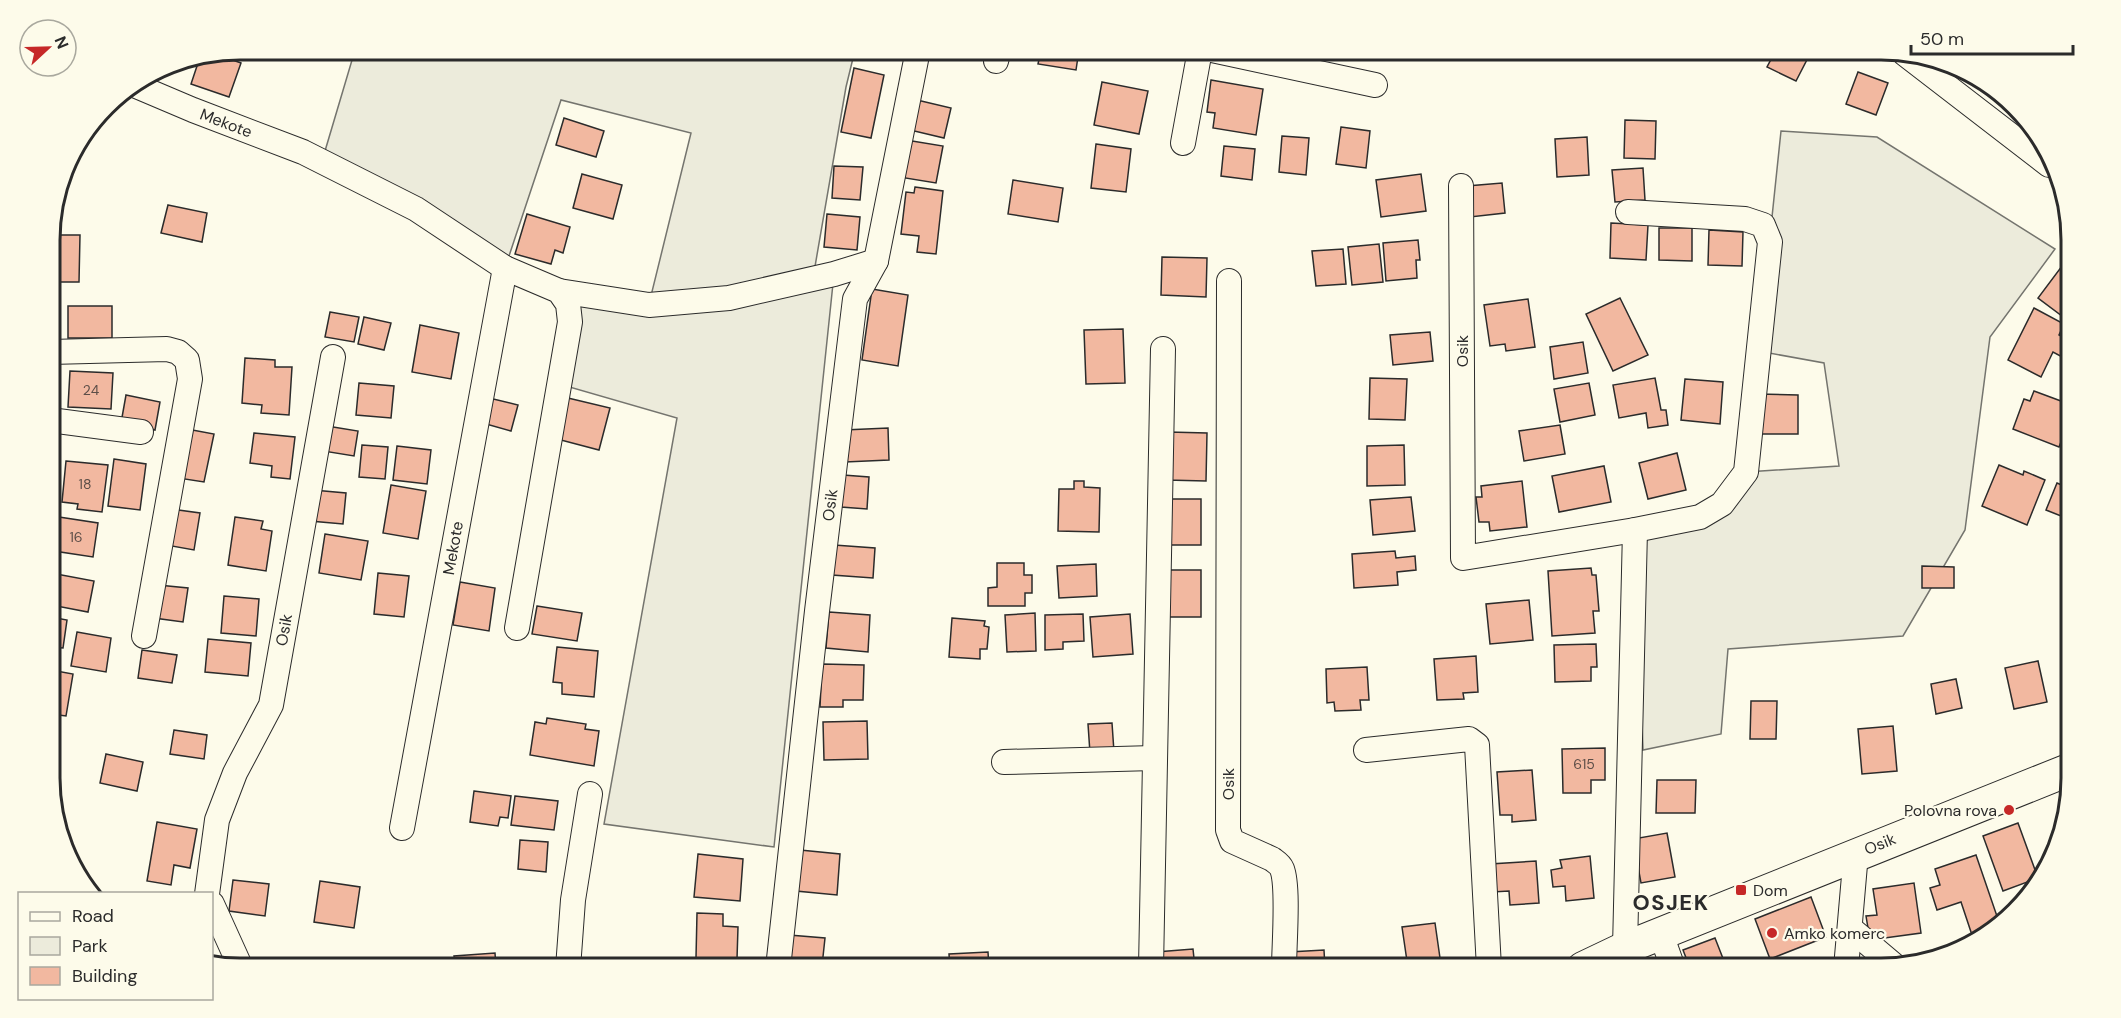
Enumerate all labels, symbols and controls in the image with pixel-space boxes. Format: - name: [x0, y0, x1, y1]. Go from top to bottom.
- north arrow: [18, 18, 78, 78]
- scale bar: [1911, 18, 2073, 56]
- text: 50 m: [1920, 27, 1964, 51]
- text: N: [50, 33, 73, 52]
- street label: Mekote: [197, 103, 255, 143]
- street label: Osik: [1452, 335, 1473, 367]
- house number: 24: [83, 381, 100, 399]
- house number: 18: [79, 475, 91, 493]
- street label: Osik: [818, 488, 842, 522]
- street label: Mekote: [438, 519, 468, 577]
- house number: 16: [69, 528, 83, 546]
- street label: Osik: [271, 612, 297, 648]
- house number: 615: [1573, 755, 1595, 773]
- street label: Osik: [1218, 768, 1239, 800]
- place label: Polovna rova: [1904, 800, 1997, 821]
- marker: Polovna rova: [2002, 803, 2016, 817]
- street label: Osik: [1861, 828, 1899, 860]
- place label: Dom: [1753, 880, 1788, 901]
- marker: Dom: [1734, 883, 1748, 897]
- district label: OSJEK: [1632, 888, 1710, 917]
- legend: [18, 892, 213, 1000]
- text: Road: [72, 904, 114, 928]
- place label: Amko komerc: [1784, 923, 1885, 944]
- marker: Amko komerc: [1765, 926, 1779, 940]
- text: Park: [72, 934, 108, 958]
- text: Building: [72, 964, 137, 988]

